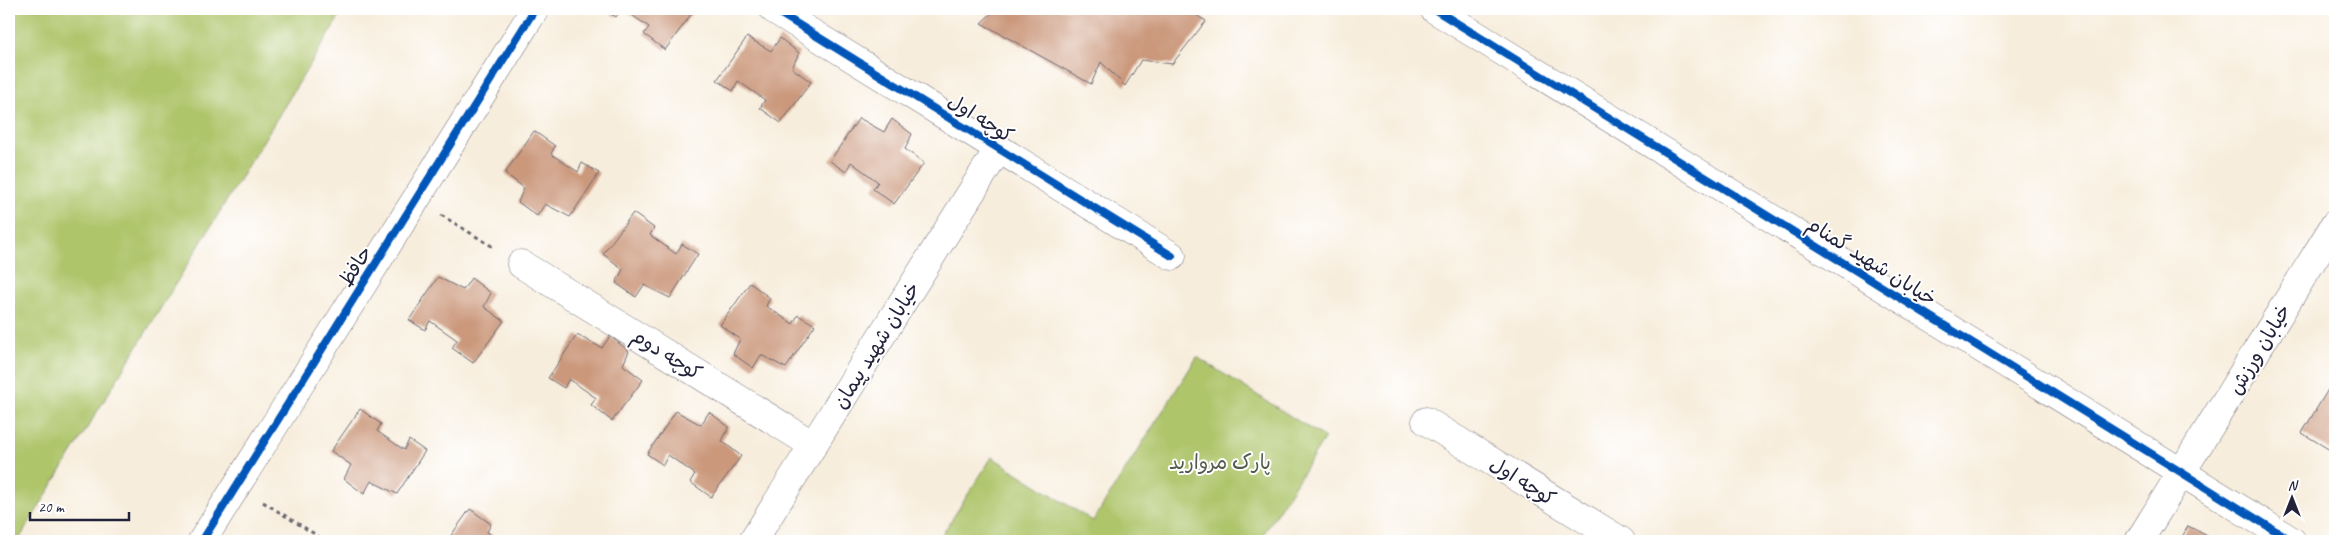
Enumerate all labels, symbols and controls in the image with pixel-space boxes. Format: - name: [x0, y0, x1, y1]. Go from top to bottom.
- street label: کوچه اول: [943, 88, 1018, 148]
- street label: خیابان شهید گمنام: [1801, 212, 1941, 314]
- street label: حافظ: [333, 241, 378, 292]
- street label: خیابان شهید پیمان: [827, 277, 925, 413]
- street label: خیابان ورزش: [2223, 299, 2296, 399]
- street label: کوچه دوم: [625, 323, 706, 388]
- park label: پارک مروارید: [1169, 450, 1271, 475]
- street label: کوچه اول: [1485, 451, 1560, 511]
- north arrow: [2266, 472, 2316, 522]
- text: N: [2288, 477, 2299, 494]
- scale bar: [30, 490, 129, 522]
- text: 20 m: [38, 498, 65, 517]

